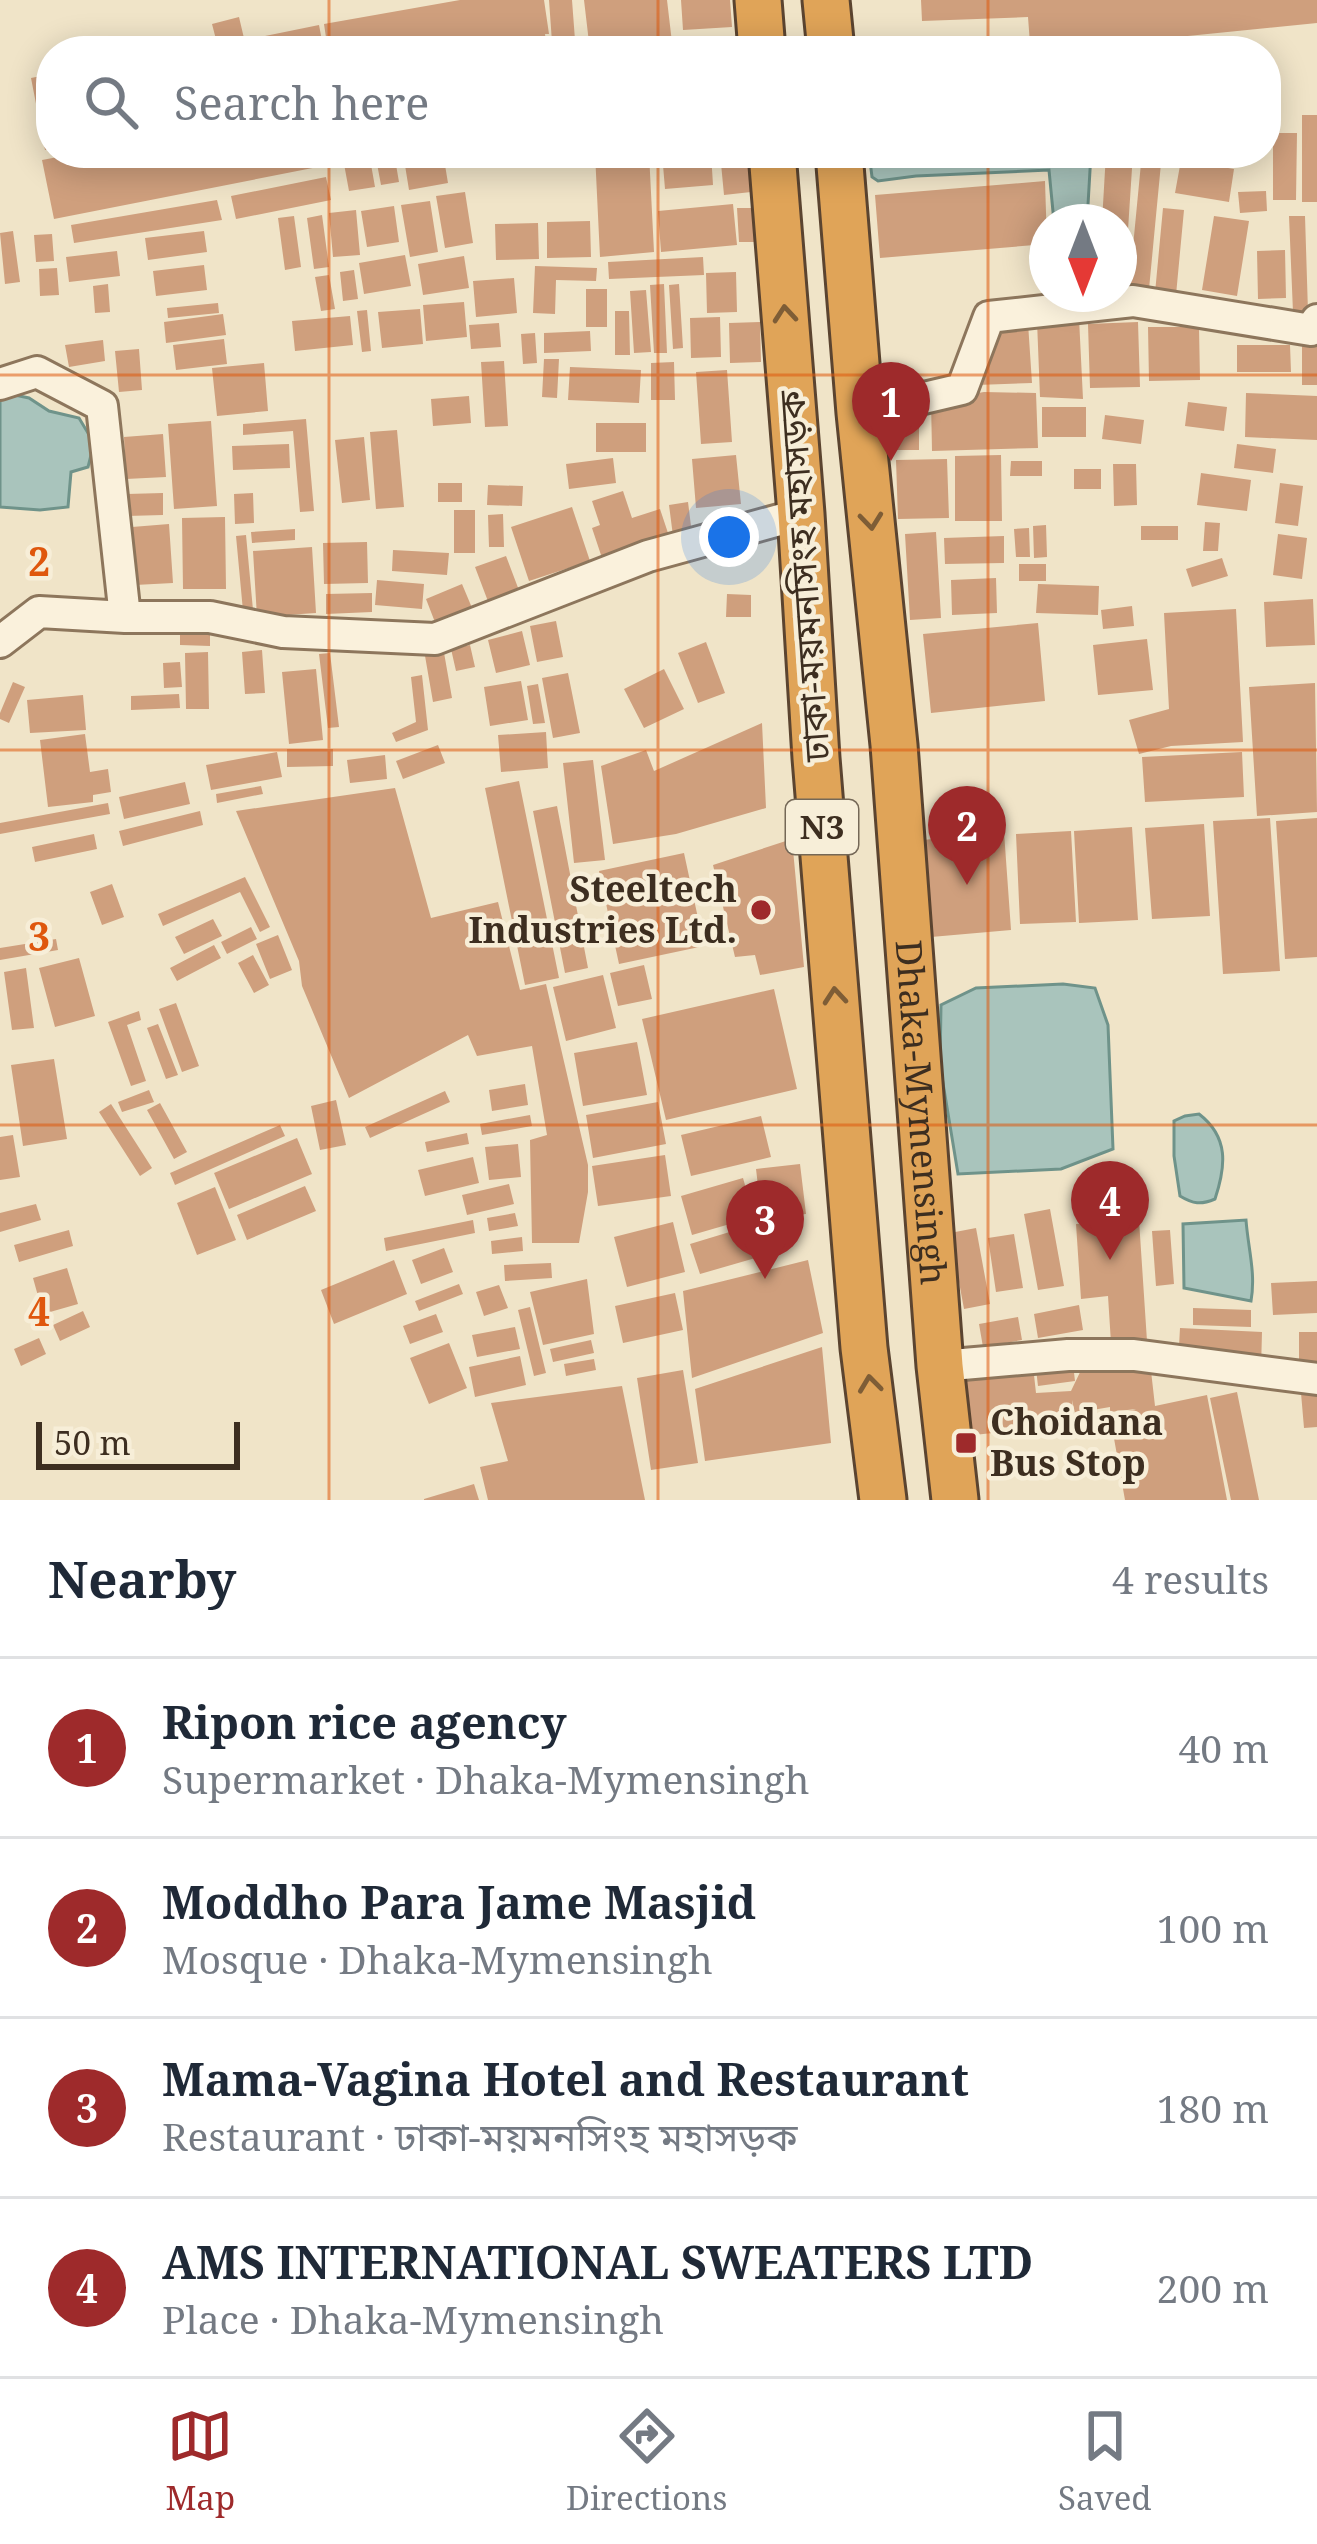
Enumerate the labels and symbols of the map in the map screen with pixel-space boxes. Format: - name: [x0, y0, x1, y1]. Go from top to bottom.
- north arrow: [1029, 204, 1137, 312]
- one-way arrow: [772, 304, 798, 323]
- pin: 1: [852, 362, 930, 461]
- street label: ঢাকা-ময়মনসিংহ মহাসড়ক: [766, 388, 841, 764]
- your location: [699, 507, 759, 567]
- one-way arrow: [858, 511, 883, 530]
- text: 2: [28, 534, 50, 587]
- pin: 2: [928, 786, 1006, 885]
- road number: N3: [786, 800, 858, 854]
- place label: Steeltech Industries Ltd.: [468, 864, 737, 954]
- marker: Steeltech Industries Ltd.: [748, 897, 774, 923]
- text: 3: [28, 909, 50, 962]
- street label: Dhaka-Mymensingh: [885, 938, 959, 1287]
- one-way arrow: [823, 986, 849, 1005]
- pin: 4: [1071, 1161, 1149, 1260]
- pin: 3: [726, 1180, 804, 1279]
- text: 4: [28, 1284, 50, 1337]
- one-way arrow: [857, 1374, 883, 1394]
- place label: Choidana Bus Stop: [990, 1397, 1163, 1487]
- scale bar: [36, 1416, 240, 1469]
- marker: Choidana Bus Stop: [953, 1430, 979, 1456]

